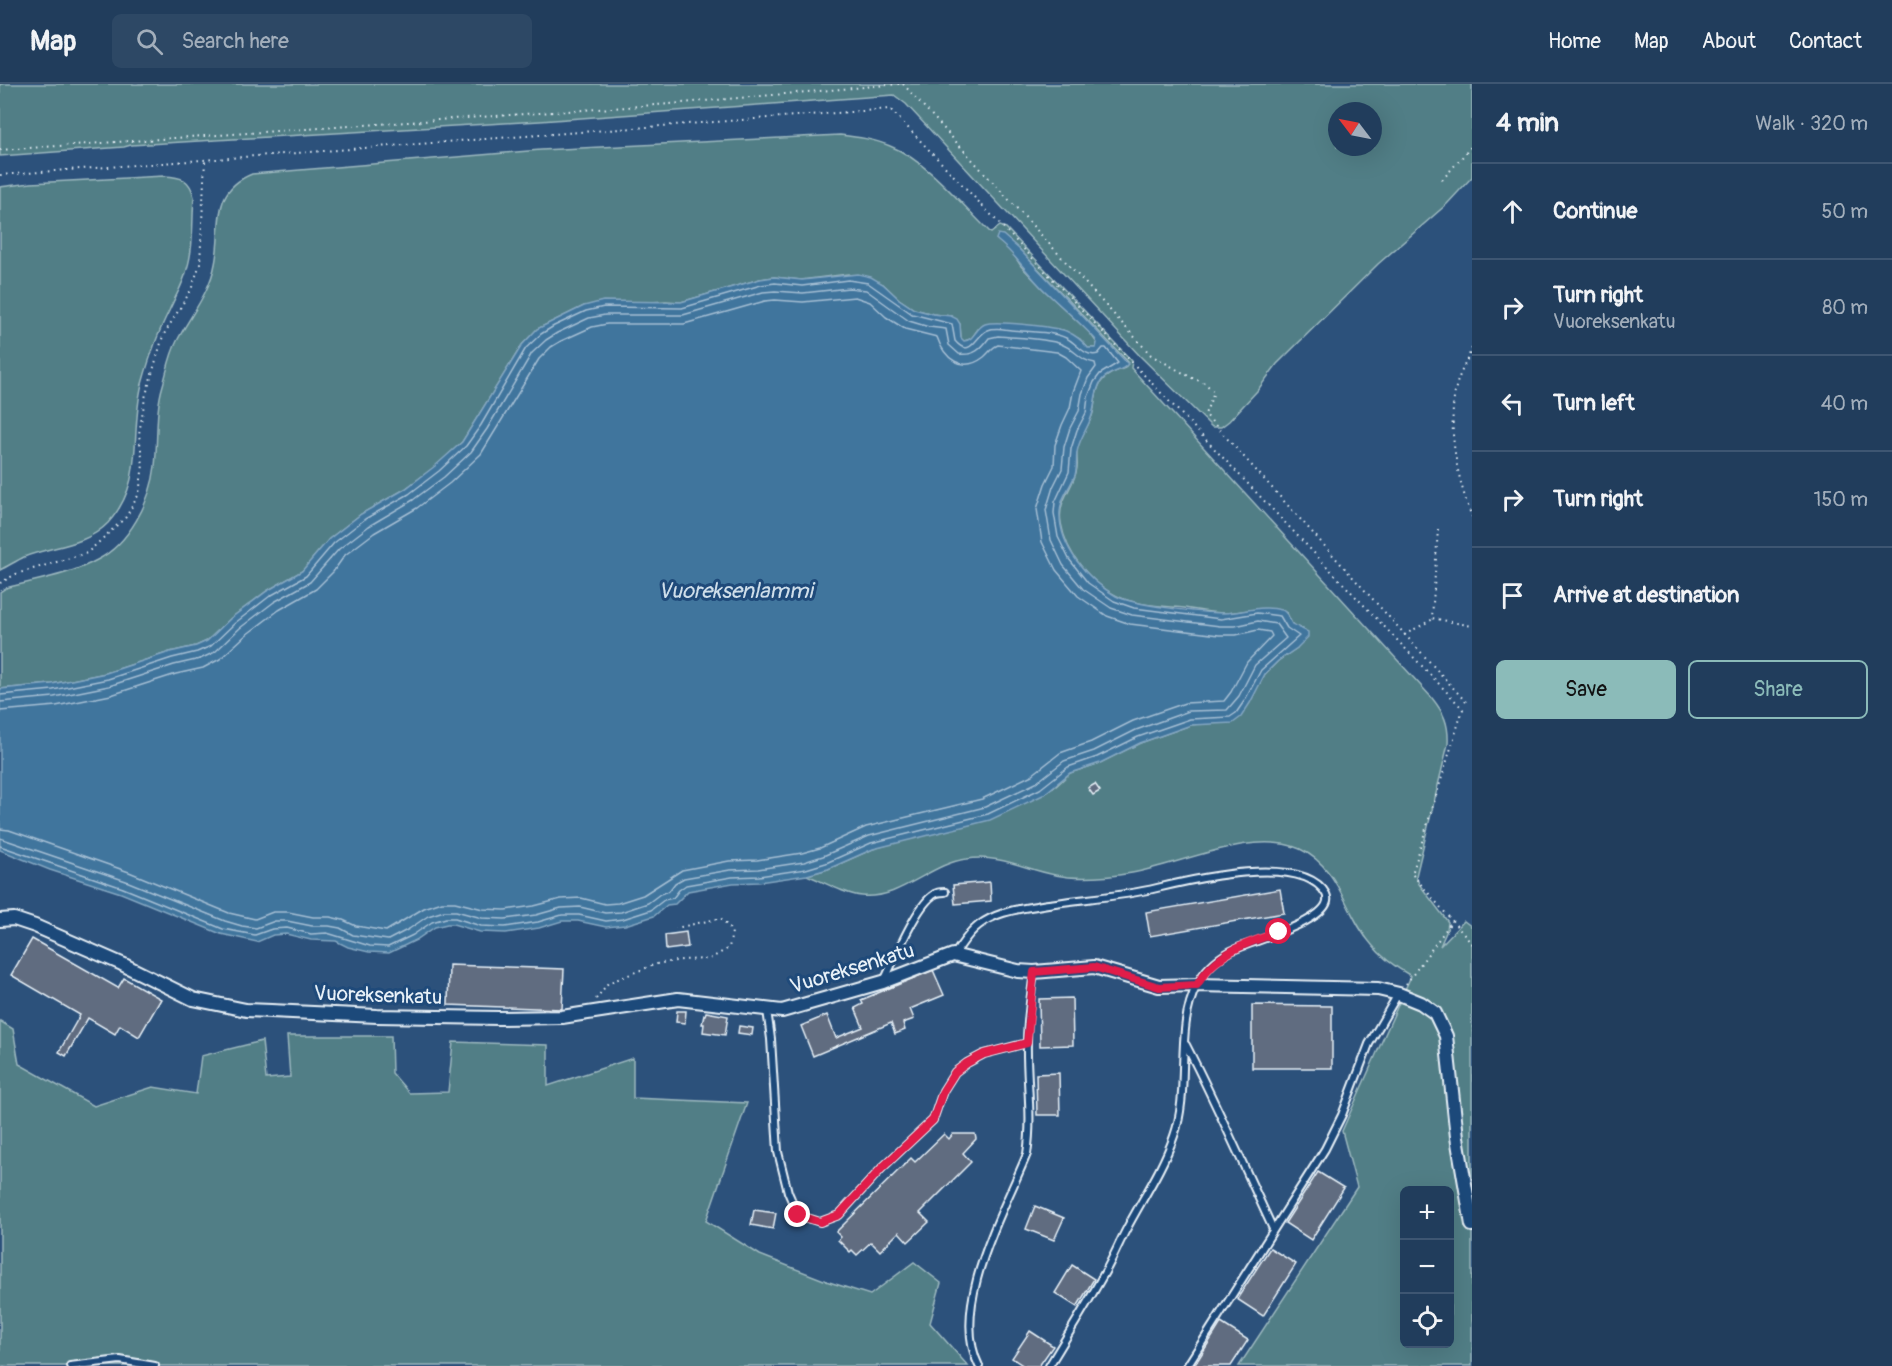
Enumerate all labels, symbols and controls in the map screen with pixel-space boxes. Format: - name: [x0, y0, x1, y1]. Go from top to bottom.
- search box: [112, 14, 532, 68]
- text: Map: [30, 24, 76, 59]
- icon: search: [133, 25, 166, 58]
- text: Search here: [181, 27, 289, 55]
- text: Home: [1548, 28, 1601, 55]
- text: Map: [1634, 28, 1669, 55]
- text: About: [1702, 28, 1756, 55]
- text: Contact: [1789, 28, 1862, 55]
- north arrow: [1328, 102, 1382, 156]
- text: 4 min: [1496, 107, 1559, 139]
- text: Walk · 320 m: [1755, 111, 1868, 136]
- icon: ahead: [1496, 195, 1529, 228]
- text: Continue: [1553, 197, 1637, 225]
- text: 50 m: [1821, 199, 1868, 224]
- text: Turn right: [1553, 281, 1643, 309]
- icon: right: [1496, 291, 1529, 324]
- text: 80 m: [1822, 295, 1868, 320]
- text: Vuoreksenkatu: [1553, 309, 1676, 334]
- icon: left: [1496, 387, 1529, 420]
- text: Turn left: [1553, 389, 1635, 417]
- text: 40 m: [1821, 391, 1868, 416]
- icon: right: [1496, 483, 1529, 516]
- text: Turn right: [1553, 485, 1643, 513]
- text: 150 m: [1814, 487, 1868, 512]
- water label: Vuoreksenlammi: [658, 577, 815, 605]
- icon: arrive: [1496, 579, 1529, 612]
- text: Arrive at destination: [1553, 581, 1739, 609]
- button: Save: [1496, 660, 1676, 719]
- button: Share: [1688, 660, 1868, 719]
- route start: [1265, 918, 1291, 944]
- street label: Vuoreksenkatu: [787, 937, 918, 1000]
- street label: Vuoreksenkatu: [313, 980, 443, 1011]
- map controls: [1400, 1186, 1454, 1348]
- button: +: [1400, 1186, 1454, 1240]
- route end: [784, 1201, 810, 1227]
- button: −: [1400, 1240, 1454, 1294]
- button: locate: [1400, 1294, 1454, 1348]

